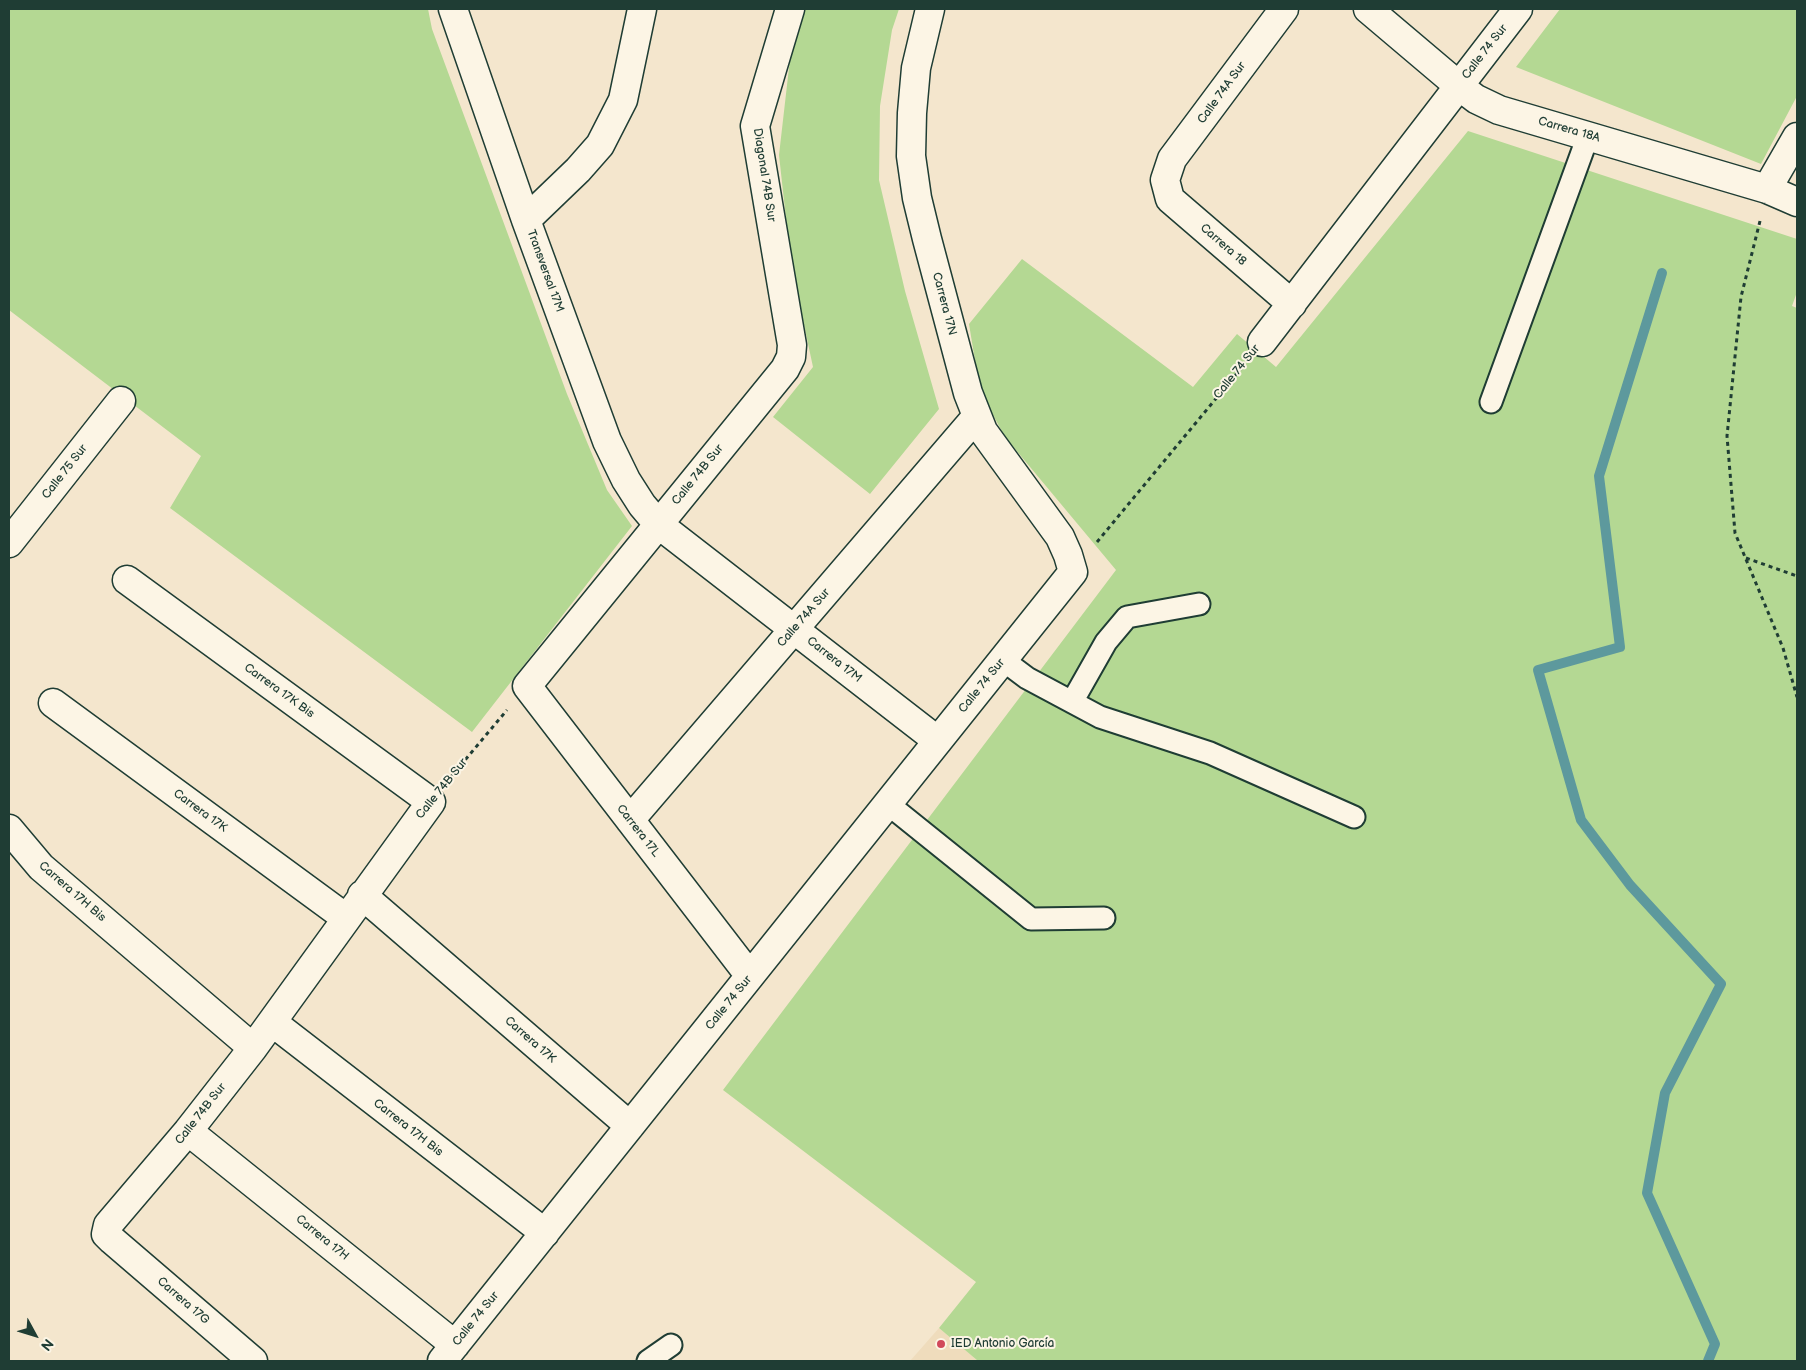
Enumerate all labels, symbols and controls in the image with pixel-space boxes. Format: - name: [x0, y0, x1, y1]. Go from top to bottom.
- street label: Calle 74 Sur: [1459, 22, 1511, 82]
- street label: Calle 74A Sur: [1195, 59, 1249, 127]
- street label: Carrera 18A: [1536, 114, 1602, 146]
- street label: Diagonal 74B Sur: [749, 127, 779, 223]
- street label: Carrera 18: [1197, 221, 1249, 269]
- street label: Transversal 17M: [523, 228, 567, 314]
- street label: Carrera 17N: [929, 271, 959, 337]
- street label: Calle 74 Sur: [1211, 342, 1263, 402]
- street label: Calle 75 Sur: [39, 442, 91, 502]
- street label: Calle 74B Sur: [669, 442, 727, 508]
- street label: Calle 74A Sur: [775, 586, 833, 650]
- street label: Carrera 17M: [804, 634, 864, 686]
- street label: Calle 74 Sur: [956, 656, 1008, 716]
- street label: Carrera 17K Bis: [241, 661, 317, 721]
- street label: Calle 74B Sur: [413, 756, 471, 822]
- street label: Carrera 17K: [170, 787, 230, 835]
- street label: Carrera 17L: [613, 802, 663, 860]
- street label: Carrera 17H Bis: [35, 859, 109, 925]
- street label: Calle 74 Sur: [703, 973, 755, 1033]
- street label: Carrera 17K: [501, 1014, 559, 1066]
- street label: Calle 74B Sur: [173, 1080, 229, 1148]
- street label: Carrera 17H Bis: [370, 1096, 446, 1160]
- street label: Carrera 17H: [292, 1212, 352, 1264]
- street label: Carrera 17G: [154, 1274, 212, 1328]
- street label: Calle 74 Sur: [450, 1289, 502, 1349]
- north arrow: [10, 1310, 60, 1360]
- text: N: [37, 1335, 57, 1354]
- place label: IED Antonio García: [951, 1337, 1054, 1351]
- marker: IED Antonio García: [935, 1338, 947, 1350]

